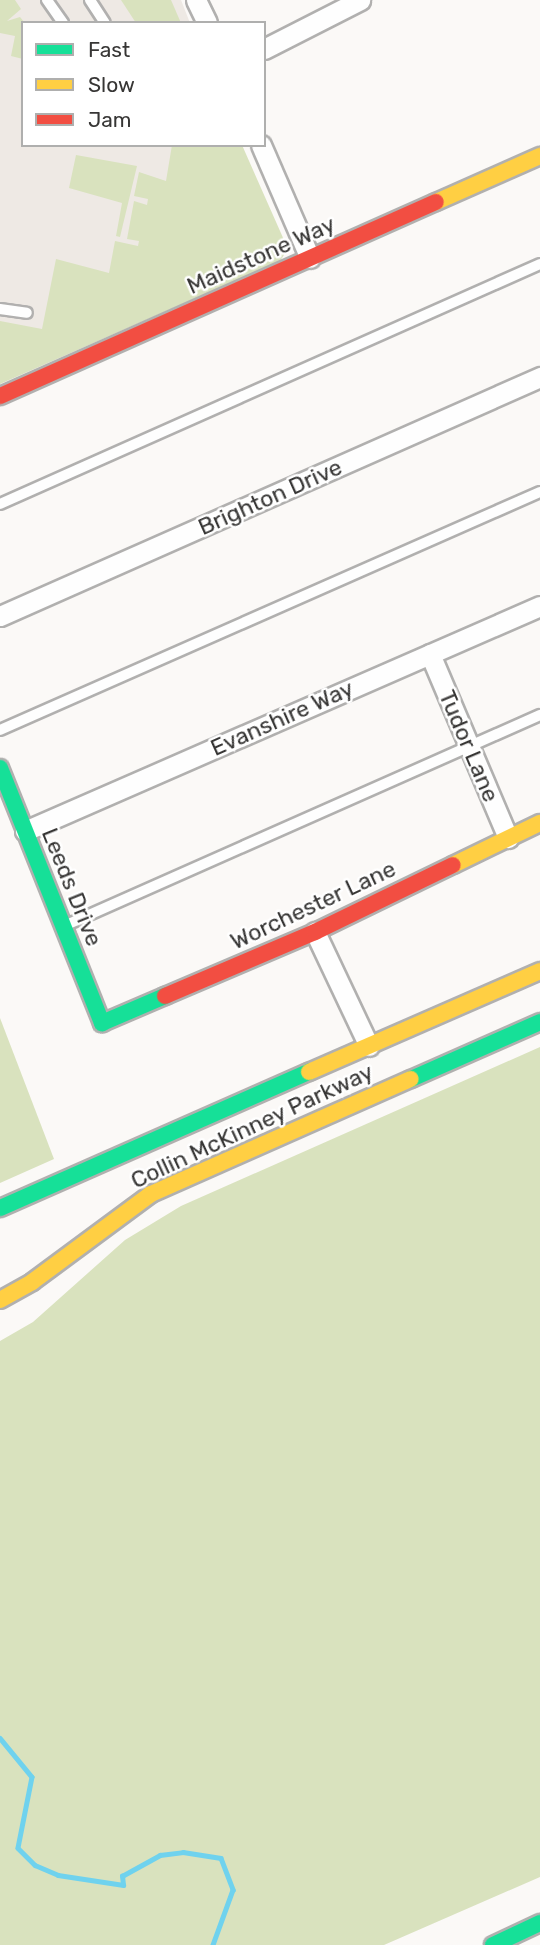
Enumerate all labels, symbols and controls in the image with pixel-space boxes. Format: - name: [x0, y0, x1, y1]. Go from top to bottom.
- legend: [21, 21, 266, 147]
- text: Fast: [88, 37, 130, 62]
- text: Slow: [88, 72, 135, 97]
- text: Jam: [88, 107, 132, 132]
- street label: Maidstone Way: [182, 210, 340, 300]
- street label: Brighton Drive: [194, 453, 346, 541]
- street label: Evanshire Way: [206, 674, 358, 762]
- street label: Tudor Lane: [433, 686, 505, 806]
- street label: Leeds Drive: [36, 824, 108, 950]
- street label: Worchester Lane: [226, 855, 400, 955]
- street label: Collin McKinney Parkway: [126, 1058, 378, 1194]

